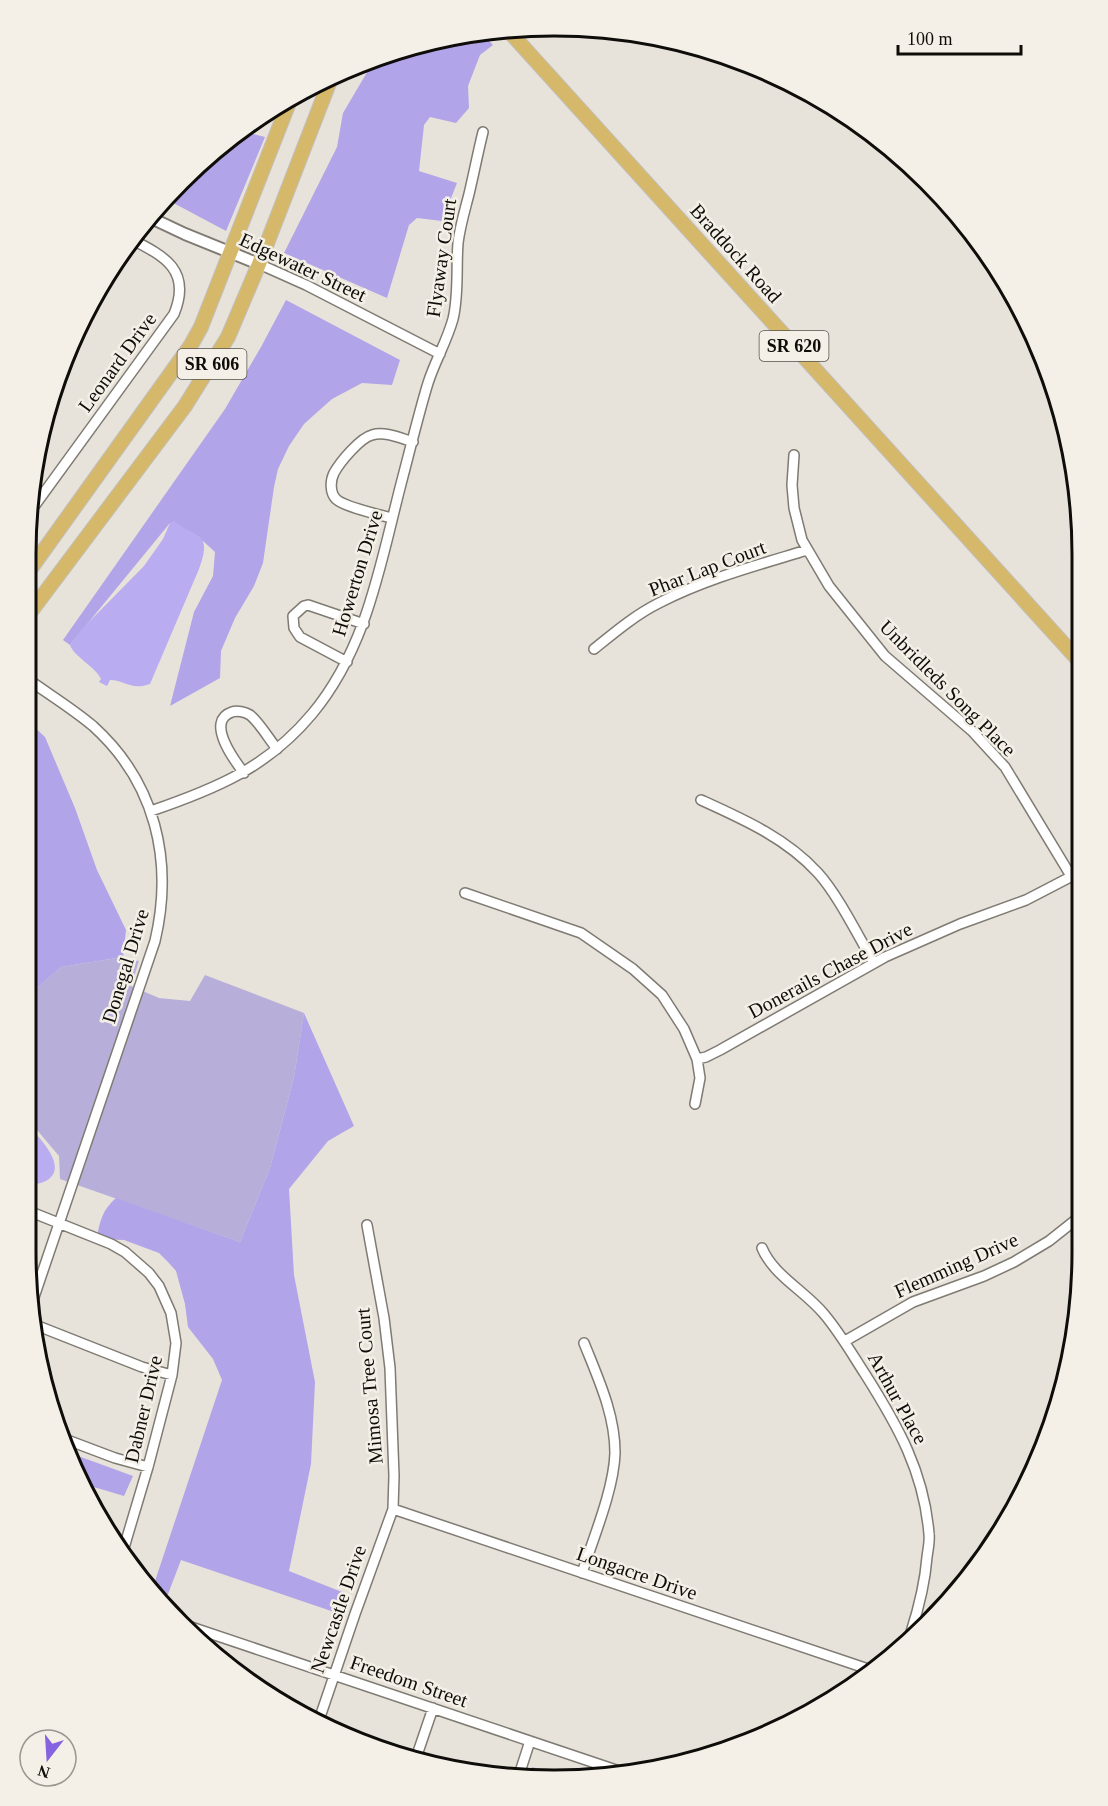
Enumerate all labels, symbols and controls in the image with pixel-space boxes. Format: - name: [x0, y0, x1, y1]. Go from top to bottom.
- scale bar: [898, 18, 1021, 56]
- text: 100 m: [907, 29, 953, 49]
- street label: Flyaway Court: [422, 197, 461, 319]
- street label: Braddock Road: [686, 199, 786, 307]
- street label: Edgewater Street: [236, 228, 370, 307]
- street label: Leonard Drive: [74, 308, 160, 416]
- road number: SR 620: [760, 331, 828, 361]
- road number: SR 606: [178, 349, 246, 379]
- street label: Howerton Drive: [327, 507, 387, 639]
- street label: Phar Lap Court: [645, 535, 769, 601]
- street label: Unbridleds Song Place: [875, 615, 1021, 761]
- street label: Donegal Drive: [97, 906, 154, 1026]
- street label: Donerails Chase Drive: [744, 917, 916, 1022]
- street label: Flemming Drive: [891, 1228, 1022, 1303]
- street label: Mimosa Tree Court: [351, 1307, 387, 1465]
- street label: Arthur Place: [864, 1348, 932, 1448]
- street label: Dabner Drive: [120, 1353, 166, 1465]
- street label: Newcastle Drive: [306, 1542, 370, 1676]
- street label: Longacre Drive: [574, 1542, 700, 1605]
- street label: Freedom Street: [347, 1651, 471, 1712]
- north arrow: [18, 1728, 78, 1788]
- text: N: [35, 1762, 52, 1782]

